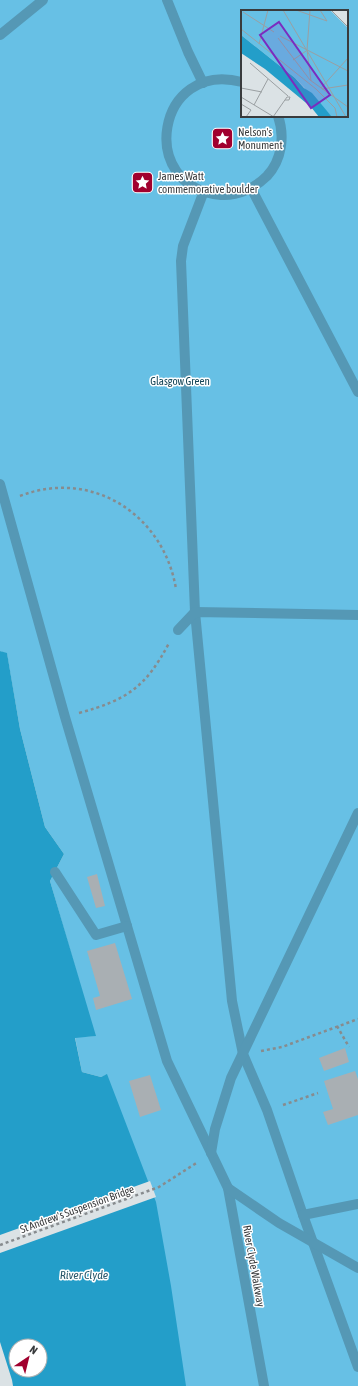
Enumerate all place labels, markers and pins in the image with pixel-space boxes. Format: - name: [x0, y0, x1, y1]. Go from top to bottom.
- place icon: Nelson's Monument: [209, 125, 235, 151]
- place label: Nelson's Monument: [238, 126, 283, 151]
- place icon: James Watt commemorative boulder: [129, 169, 155, 195]
- place label: James Watt commemorative boulder: [158, 170, 259, 195]

